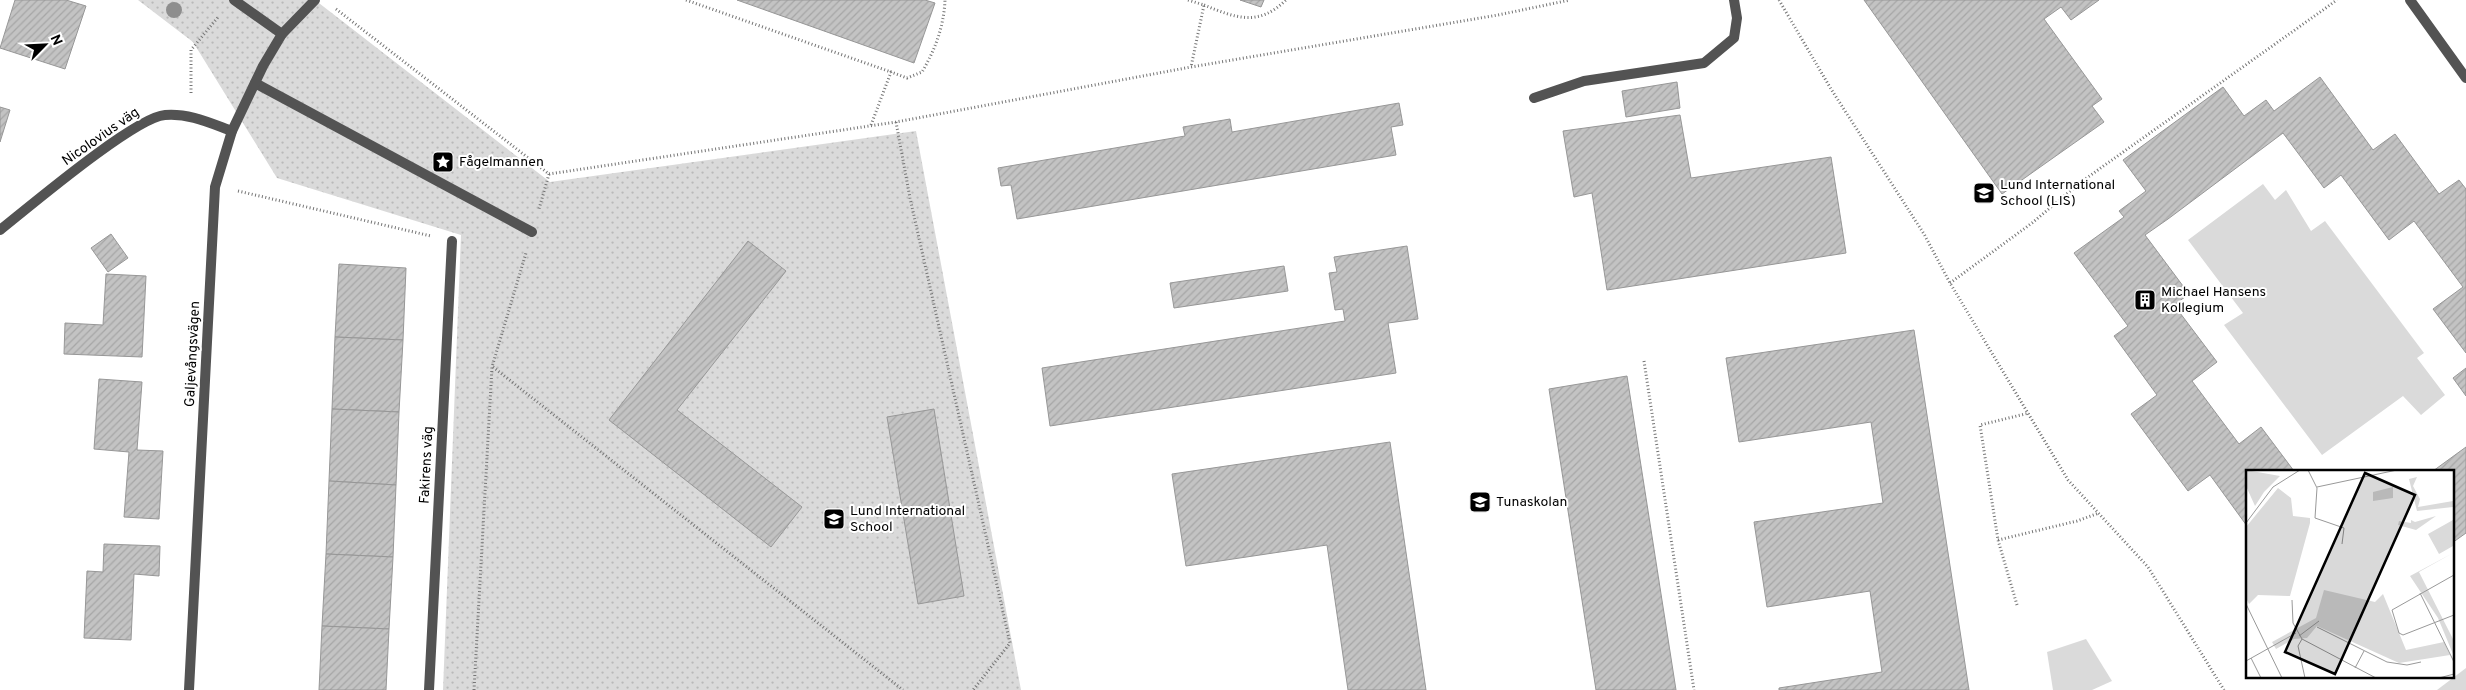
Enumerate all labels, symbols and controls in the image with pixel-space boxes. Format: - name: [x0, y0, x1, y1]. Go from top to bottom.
- north arrow: [20, 20, 70, 70]
- text: N: [46, 32, 65, 48]
- street label: Nicolovius väg: [59, 104, 143, 170]
- place icon: Fågelmannen: [431, 150, 455, 174]
- place label: Fågelmannen: [459, 154, 544, 171]
- place label: Lund International School (LIS): [2000, 177, 2115, 210]
- school or university icon: Lund International School (LIS): [1972, 181, 1996, 205]
- place label: Michael Hansens Kollegium: [2161, 284, 2266, 317]
- building icon: Michael Hansens Kollegium: [2133, 288, 2157, 312]
- street label: Galjevångsvägen: [182, 301, 204, 407]
- street label: Fakirens väg: [416, 426, 438, 504]
- inset map: [2246, 470, 2454, 678]
- school or university icon: Tunaskolan: [1468, 490, 1492, 514]
- place label: Tunaskolan: [1496, 494, 1567, 511]
- place label: Lund International School: [850, 503, 965, 536]
- school or university icon: Lund International School: [822, 507, 846, 531]

